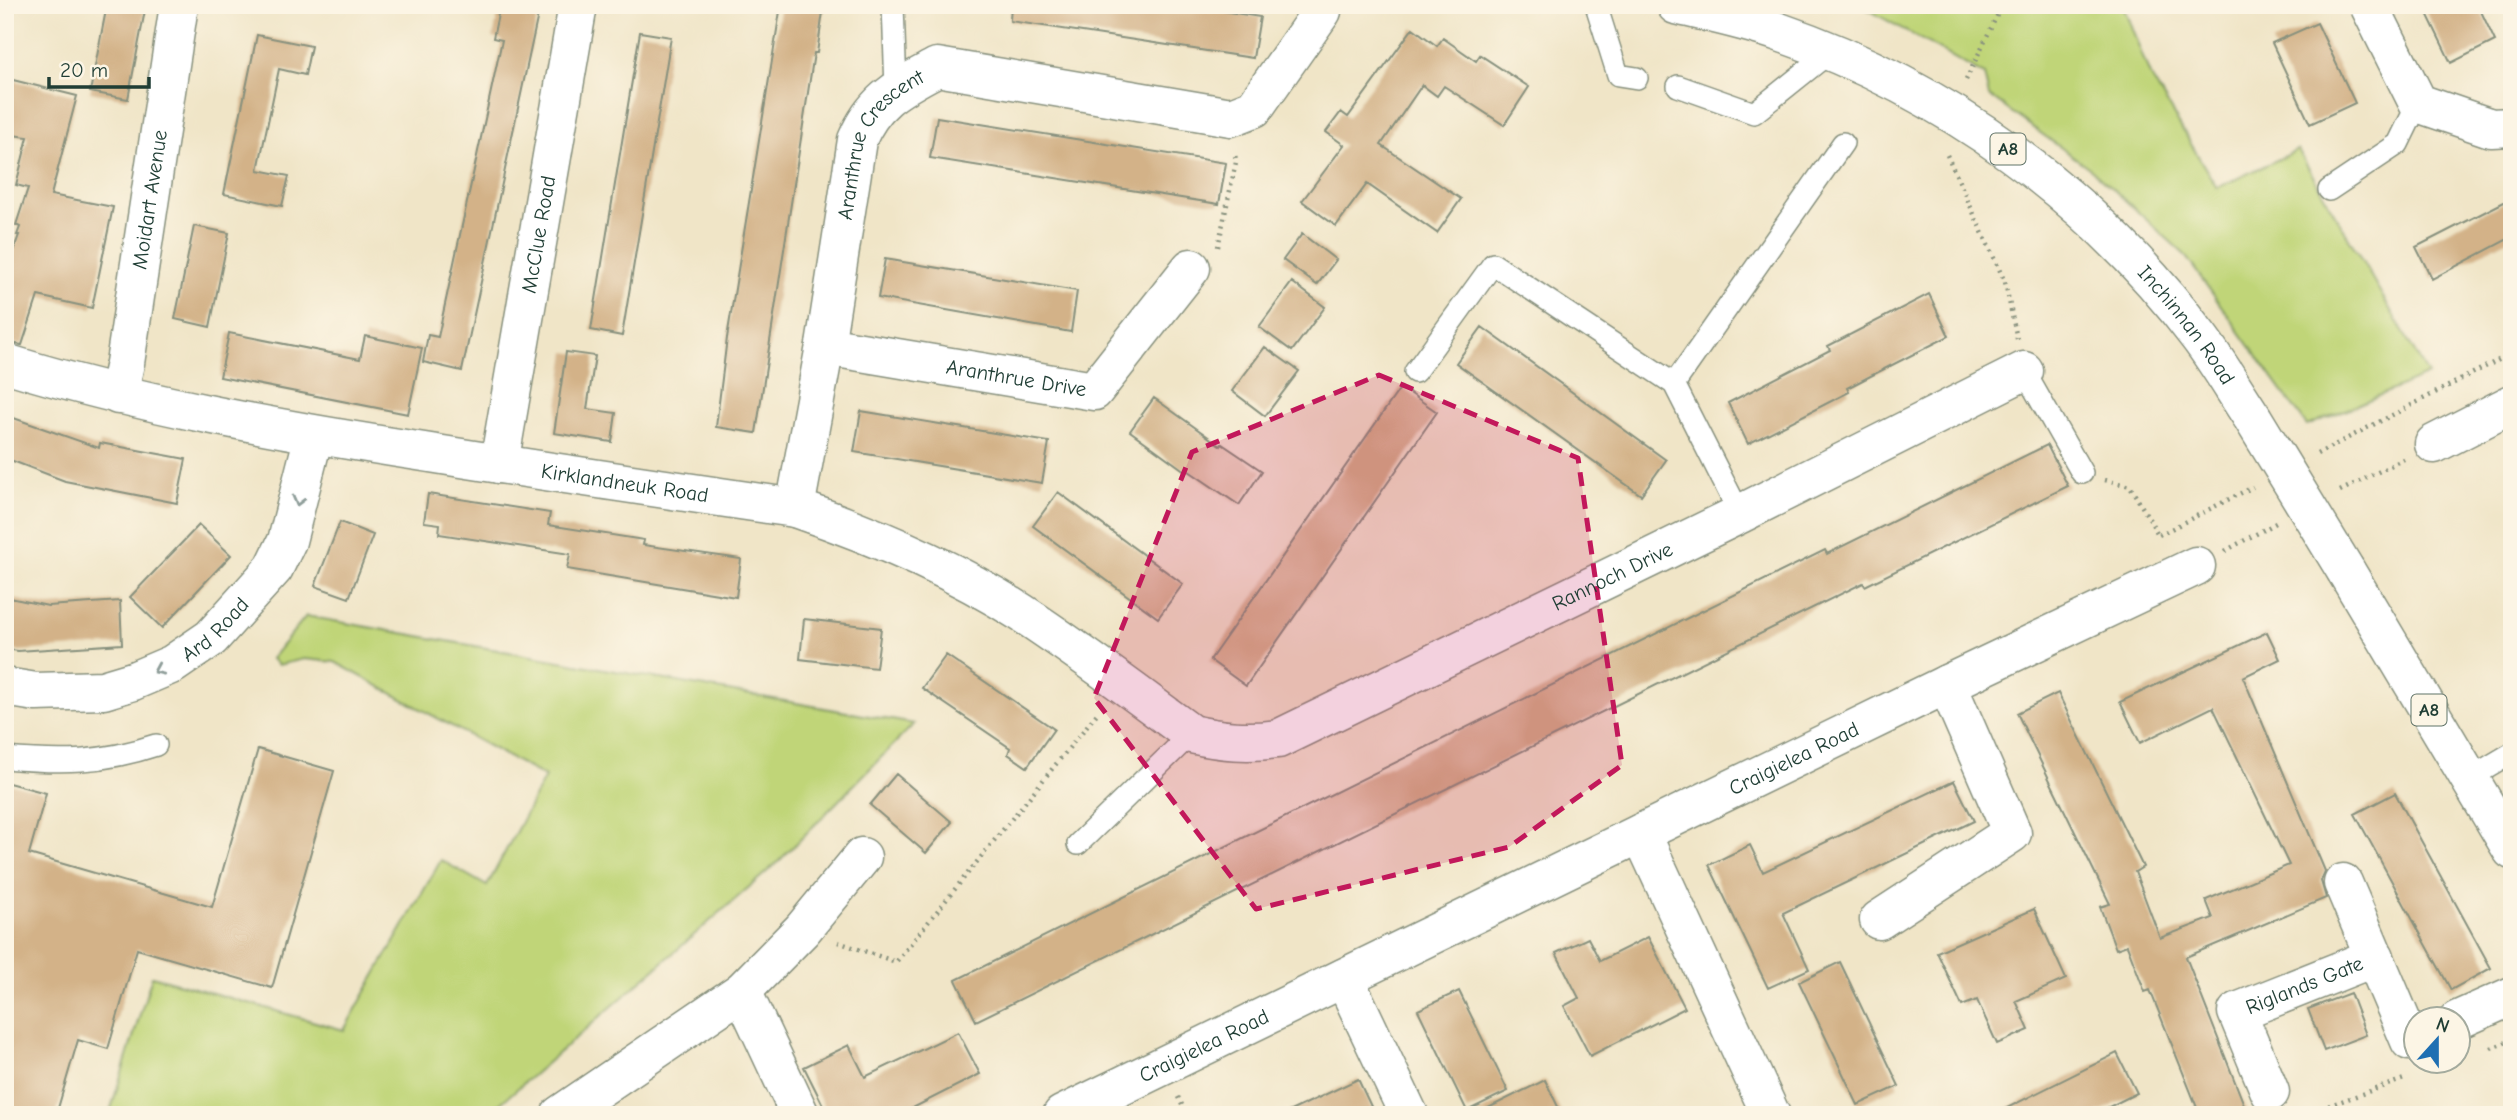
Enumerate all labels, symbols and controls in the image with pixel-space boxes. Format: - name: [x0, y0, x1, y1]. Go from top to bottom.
- scale bar: [49, 46, 149, 90]
- text: 20 m: [60, 58, 108, 82]
- street label: Aranthrue Crescent: [833, 64, 929, 222]
- street label: Moidart Avenue: [127, 128, 172, 271]
- road number: A8: [1990, 134, 2025, 164]
- street label: McClue Road: [517, 174, 560, 295]
- street label: Inchinnan Road: [2133, 260, 2240, 389]
- street label: Aranthrue Drive: [944, 354, 1088, 402]
- street label: Kirklandneuk Road: [540, 459, 710, 507]
- one-way arrow: [292, 495, 307, 507]
- street label: Rannoch Drive: [1548, 537, 1677, 616]
- street label: Ard Road: [177, 592, 254, 667]
- one-way arrow: [153, 662, 166, 676]
- road number: A8: [2412, 694, 2446, 726]
- street label: Craigielea Road: [1725, 717, 1863, 800]
- street label: Riglands Gate: [2242, 951, 2366, 1019]
- street label: Craigielea Road: [1135, 1004, 1273, 1088]
- north arrow: [2402, 1004, 2472, 1074]
- text: N: [2433, 1013, 2452, 1038]

